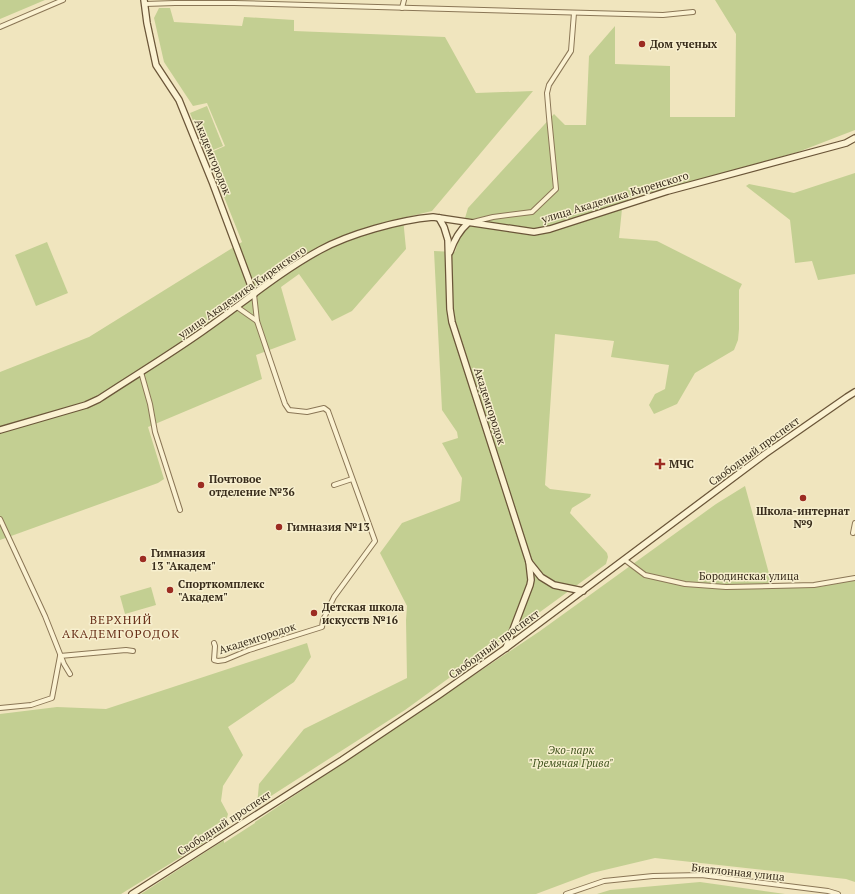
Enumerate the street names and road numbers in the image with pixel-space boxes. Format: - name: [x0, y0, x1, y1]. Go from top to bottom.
- street label: Академгородок: [192, 117, 235, 197]
- street label: улица Академика Киренского: [539, 168, 690, 226]
- street label: улица Академика Киренского: [175, 242, 309, 342]
- street label: Академгородок: [471, 366, 509, 446]
- street label: Свободный проспект: [706, 413, 803, 489]
- street label: Бородинская улица: [699, 569, 799, 583]
- street label: Свободный проспект: [446, 606, 543, 682]
- street label: Академгородок: [217, 619, 297, 657]
- street label: Свободный проспект: [174, 787, 274, 859]
- street label: Биатлонная улица: [691, 860, 786, 884]

